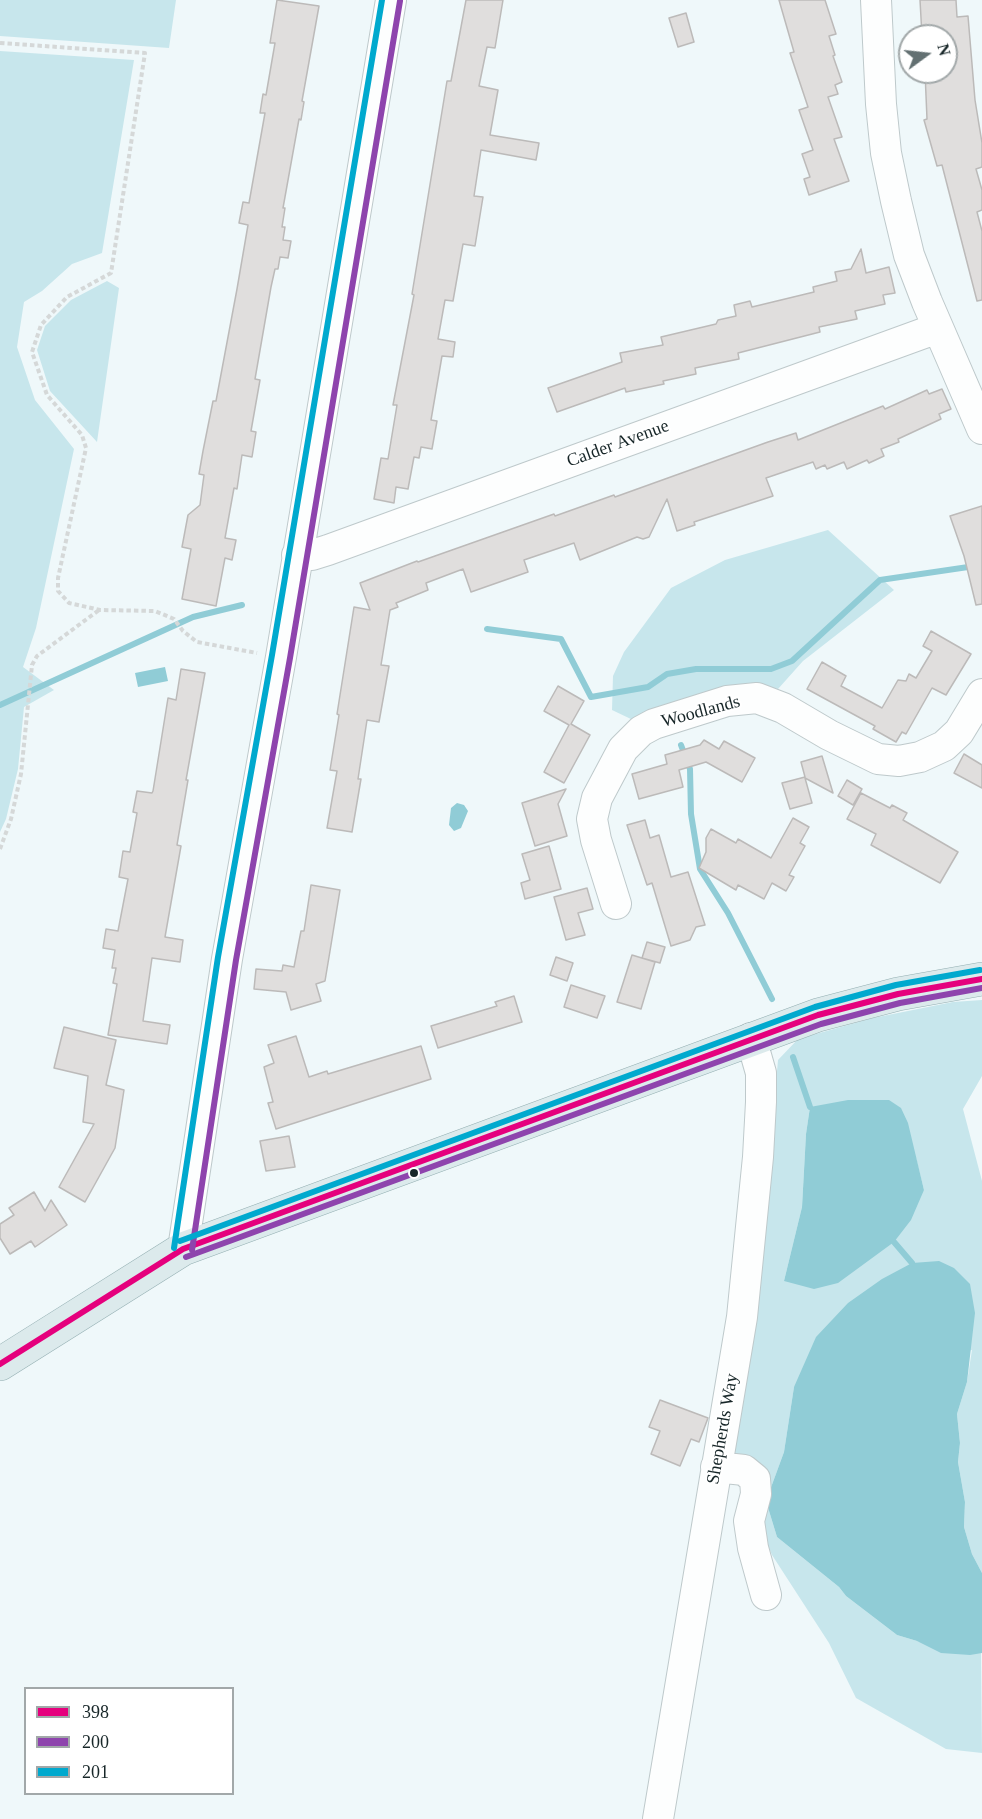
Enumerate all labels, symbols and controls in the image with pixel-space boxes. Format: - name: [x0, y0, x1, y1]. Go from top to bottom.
- north arrow: [898, 24, 958, 84]
- text: N: [934, 42, 954, 58]
- street label: Calder Avenue: [564, 416, 672, 472]
- street label: Woodlands: [659, 691, 743, 733]
- unlabelled marker: [408, 1167, 420, 1179]
- street label: Shepherds Way: [703, 1372, 743, 1486]
- legend: [24, 1687, 234, 1795]
- text: 398: [82, 1702, 109, 1722]
- text: 200: [82, 1732, 109, 1752]
- text: 201: [82, 1762, 109, 1782]

